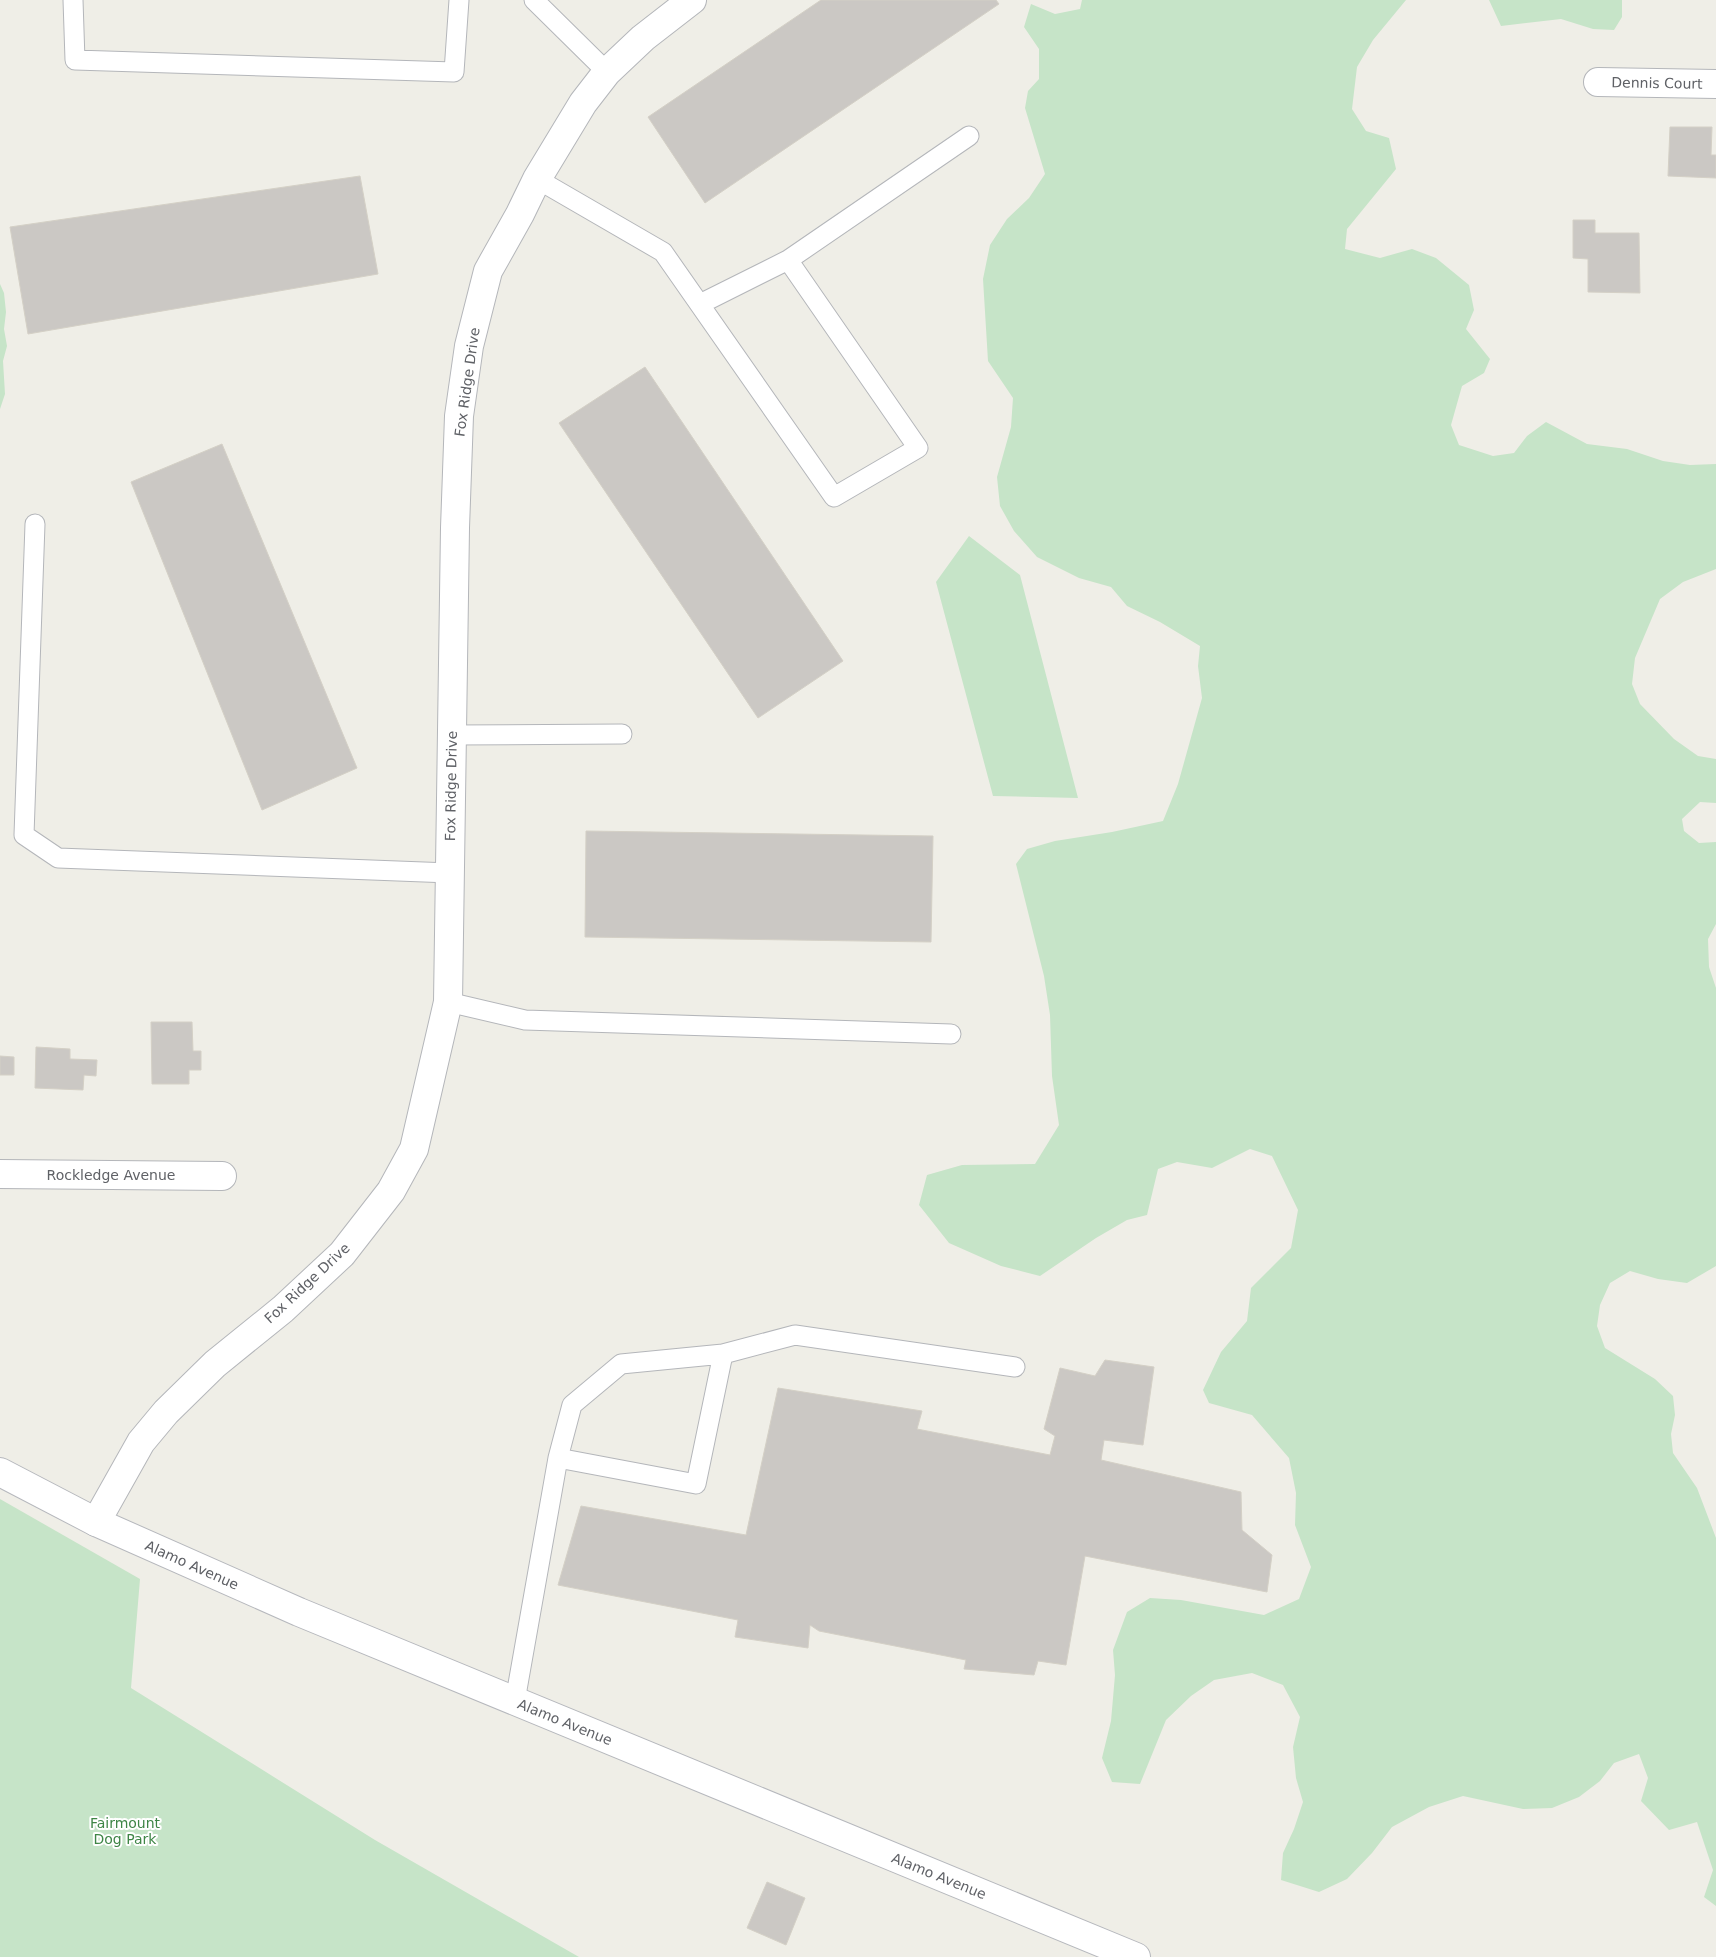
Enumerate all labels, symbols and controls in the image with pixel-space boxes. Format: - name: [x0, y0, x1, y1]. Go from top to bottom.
- street label: Dennis Court: [1611, 74, 1703, 92]
- street label: Fox Ridge Drive: [451, 326, 483, 438]
- street label: Fox Ridge Drive: [442, 731, 460, 841]
- street label: Rockledge Avenue: [47, 1167, 175, 1183]
- street label: Fox Ridge Drive: [261, 1240, 353, 1326]
- street label: Alamo Avenue: [143, 1537, 241, 1593]
- street label: Alamo Avenue: [515, 1696, 615, 1748]
- park label: Fairmount Dog Park: [90, 1815, 161, 1847]
- street label: Alamo Avenue: [889, 1850, 989, 1902]

